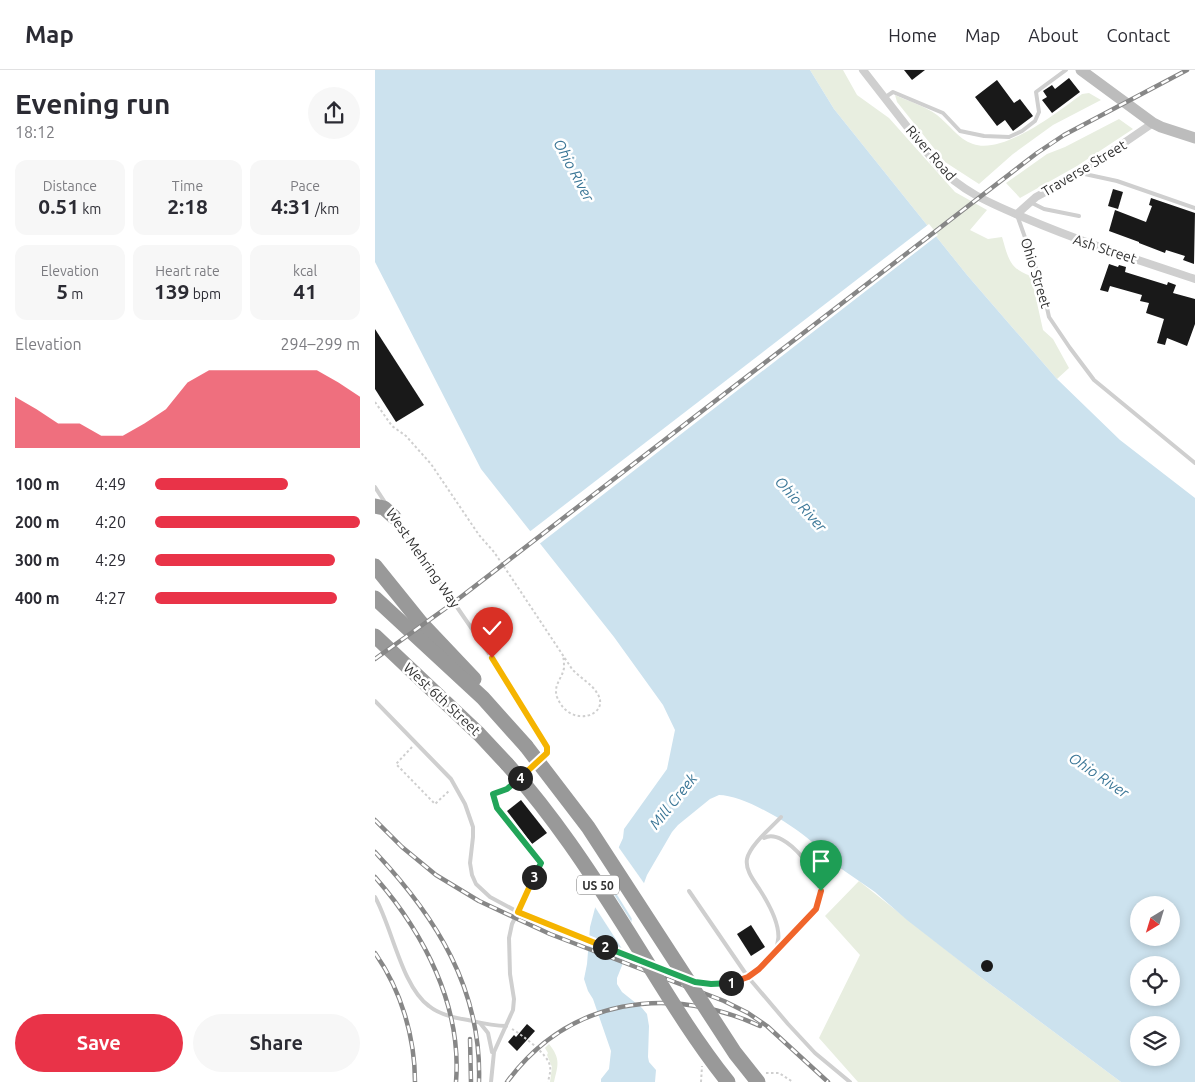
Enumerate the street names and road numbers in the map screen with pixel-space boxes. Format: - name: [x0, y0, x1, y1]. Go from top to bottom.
- street label: River Road: [903, 122, 959, 184]
- street label: Traverse Street: [1039, 136, 1130, 200]
- street label: Ash Street: [1071, 231, 1139, 267]
- street label: Ohio Street: [1018, 236, 1054, 311]
- street label: West Mehring Way: [383, 505, 463, 611]
- street label: West 6th Street: [400, 659, 484, 739]
- road number: US 50: [577, 876, 619, 894]

